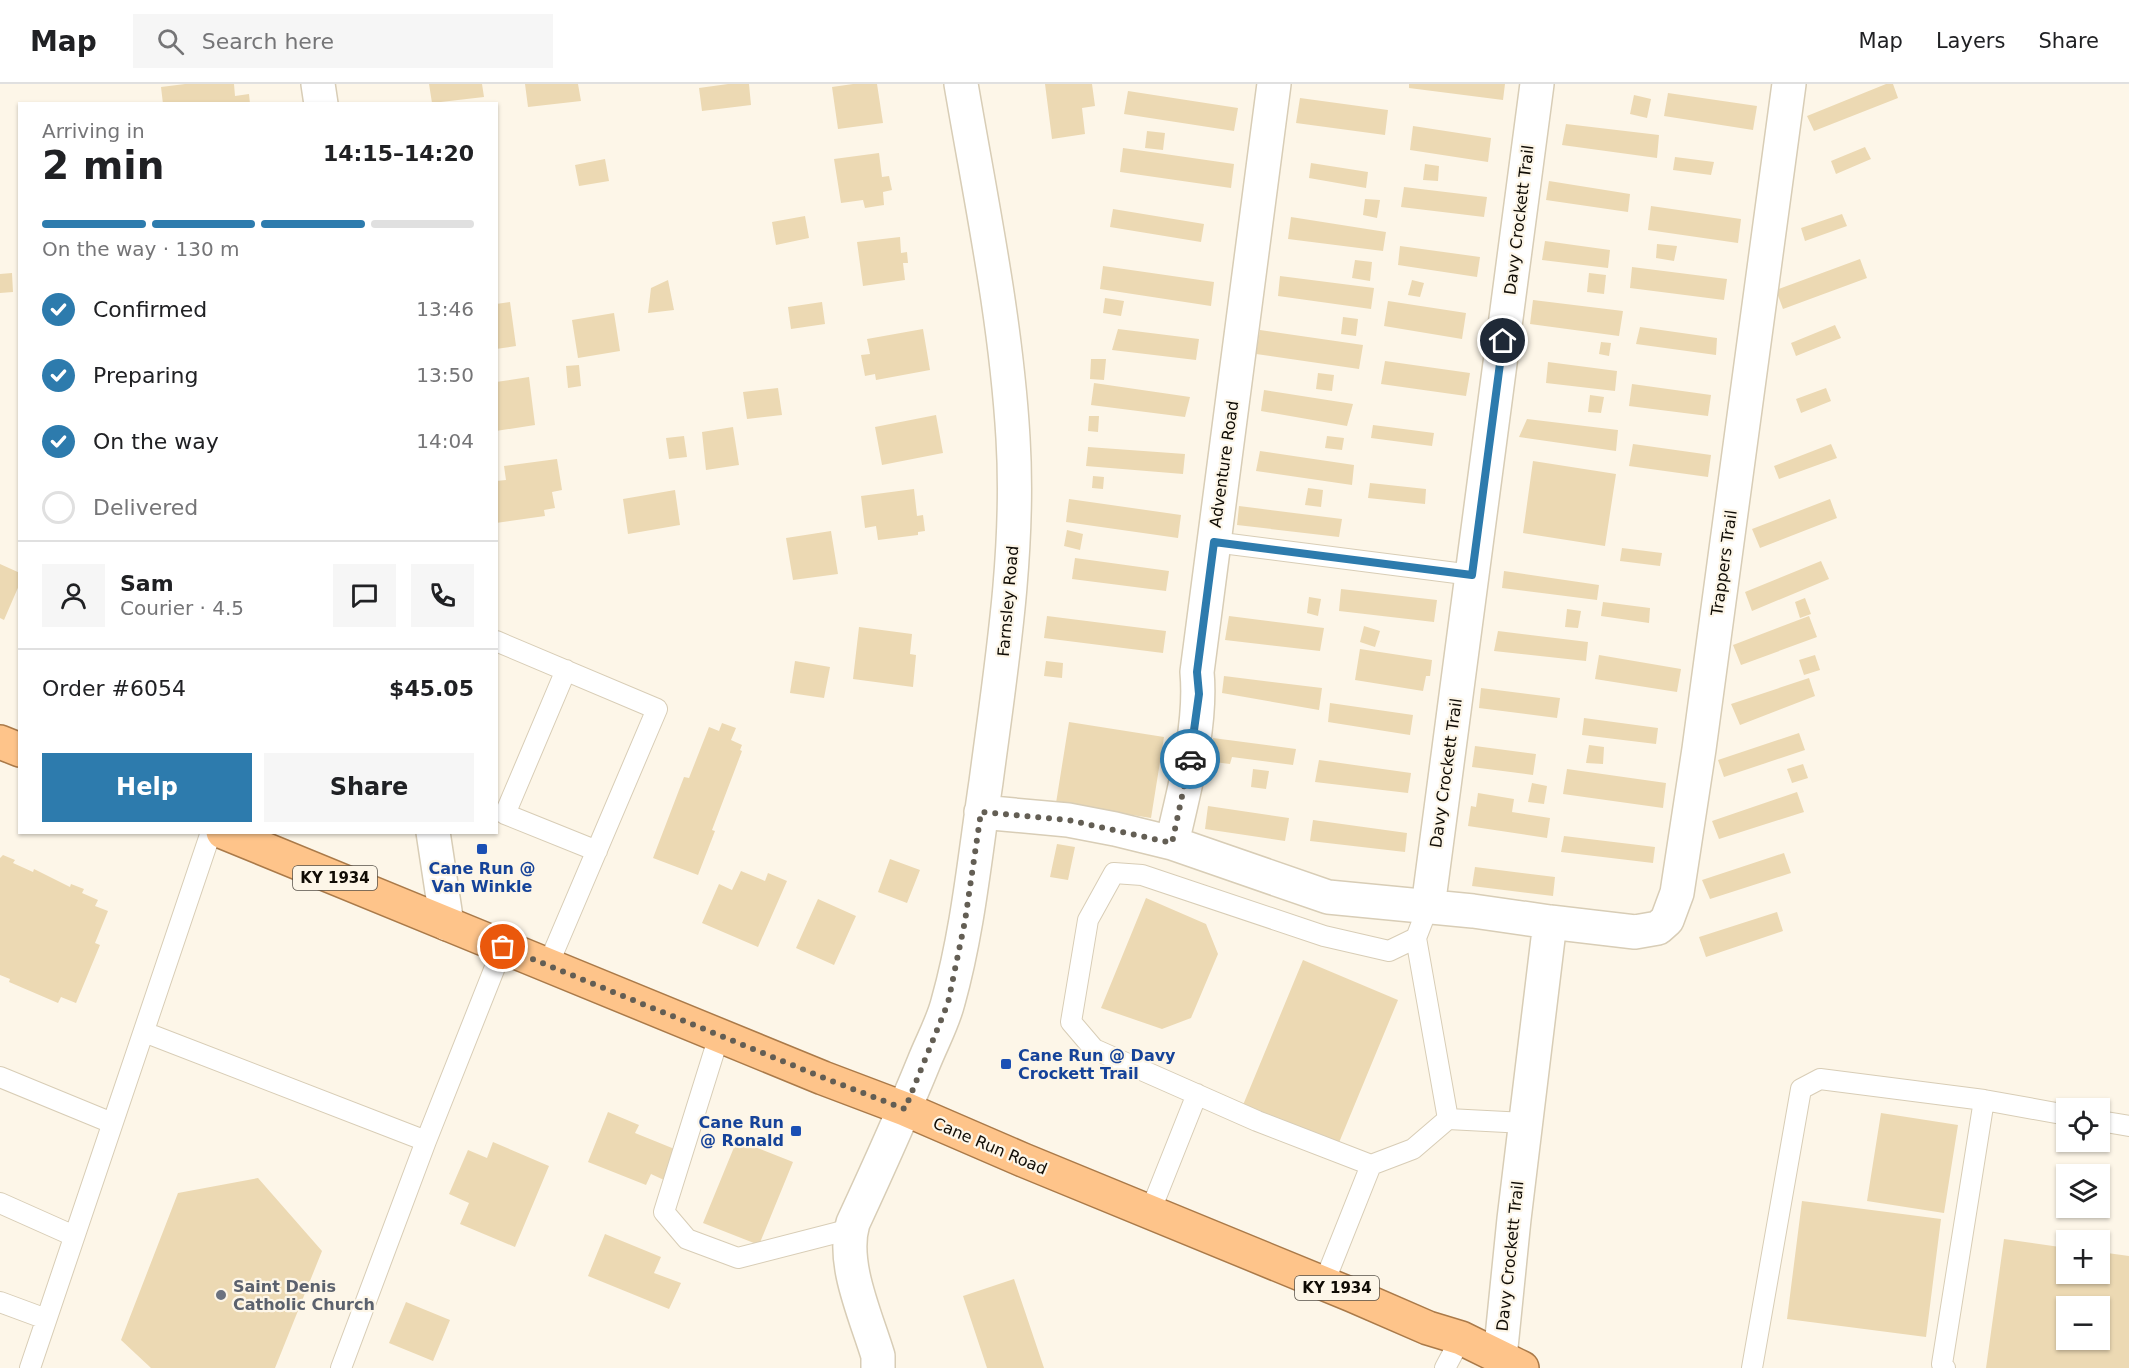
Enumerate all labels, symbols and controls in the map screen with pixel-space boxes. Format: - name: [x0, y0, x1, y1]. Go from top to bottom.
- search box: [133, 14, 553, 68]
- text: Map: [30, 25, 97, 58]
- icon: search: [154, 25, 187, 58]
- text: Search here: [202, 29, 334, 54]
- text: Map: [1859, 29, 1903, 53]
- text: Layers: [1936, 29, 2005, 53]
- text: Share: [2038, 29, 2099, 53]
- text: Arriving in: [42, 119, 145, 143]
- text: 14:15–14:20: [323, 141, 474, 166]
- text: 2 min: [42, 143, 164, 188]
- street label: Davy Crockett Trail: [1500, 144, 1538, 296]
- text: On the way · 130 m: [42, 237, 240, 261]
- icon: check: [42, 293, 75, 326]
- text: Confirmed: [93, 297, 207, 322]
- text: 13:46: [416, 297, 474, 321]
- pin: [1477, 315, 1528, 366]
- icon: home: [1486, 324, 1519, 357]
- icon: check: [42, 359, 75, 392]
- text: Preparing: [93, 363, 199, 388]
- text: 13:50: [416, 363, 474, 387]
- street label: Adventure Road: [1206, 399, 1242, 529]
- icon: check: [42, 425, 75, 458]
- text: On the way: [93, 429, 219, 454]
- text: 14:04: [416, 429, 474, 453]
- text: Delivered: [93, 495, 198, 520]
- street label: Trappers Trail: [1707, 509, 1741, 618]
- street label: Farnsley Road: [994, 545, 1022, 657]
- button: person: [42, 564, 105, 627]
- button: chat: [333, 564, 396, 627]
- button: phone: [411, 564, 474, 627]
- text: Sam: [120, 571, 174, 596]
- text: Courier · 4.5: [120, 596, 244, 620]
- text: Order #6054: [42, 676, 186, 701]
- text: $45.05: [389, 676, 474, 701]
- street label: Davy Crockett Trail: [1426, 697, 1466, 849]
- courier: [1160, 729, 1220, 789]
- icon: car: [1174, 743, 1207, 776]
- button: Help: [42, 753, 252, 822]
- button: Share: [264, 753, 474, 822]
- marker: Cane Run @ Van Winkle: [475, 842, 489, 856]
- place label: Cane Run @ Van Winkle: [428, 859, 536, 896]
- road number: KY 1934: [293, 866, 377, 890]
- pin: [477, 921, 528, 972]
- icon: bag: [486, 930, 519, 963]
- place label: Cane Run @ Davy Crockett Trail: [1018, 1046, 1176, 1083]
- marker: Cane Run @ Davy Crockett Trail: [999, 1057, 1013, 1071]
- map controls: [2056, 1098, 2110, 1350]
- button: locate: [2056, 1098, 2110, 1152]
- place label: Cane Run @ Ronald: [699, 1113, 784, 1150]
- street label: Cane Run Road: [930, 1113, 1050, 1179]
- marker: Cane Run @ Ronald: [789, 1124, 803, 1138]
- button: layers: [2056, 1164, 2110, 1218]
- street label: Davy Crockett Trail: [1493, 1180, 1527, 1332]
- button: +: [2056, 1230, 2110, 1284]
- road number: KY 1934: [1295, 1276, 1379, 1300]
- place label: Saint Denis Catholic Church: [233, 1277, 375, 1314]
- marker: Saint Denis Catholic Church: [214, 1288, 228, 1302]
- button: −: [2056, 1296, 2110, 1350]

